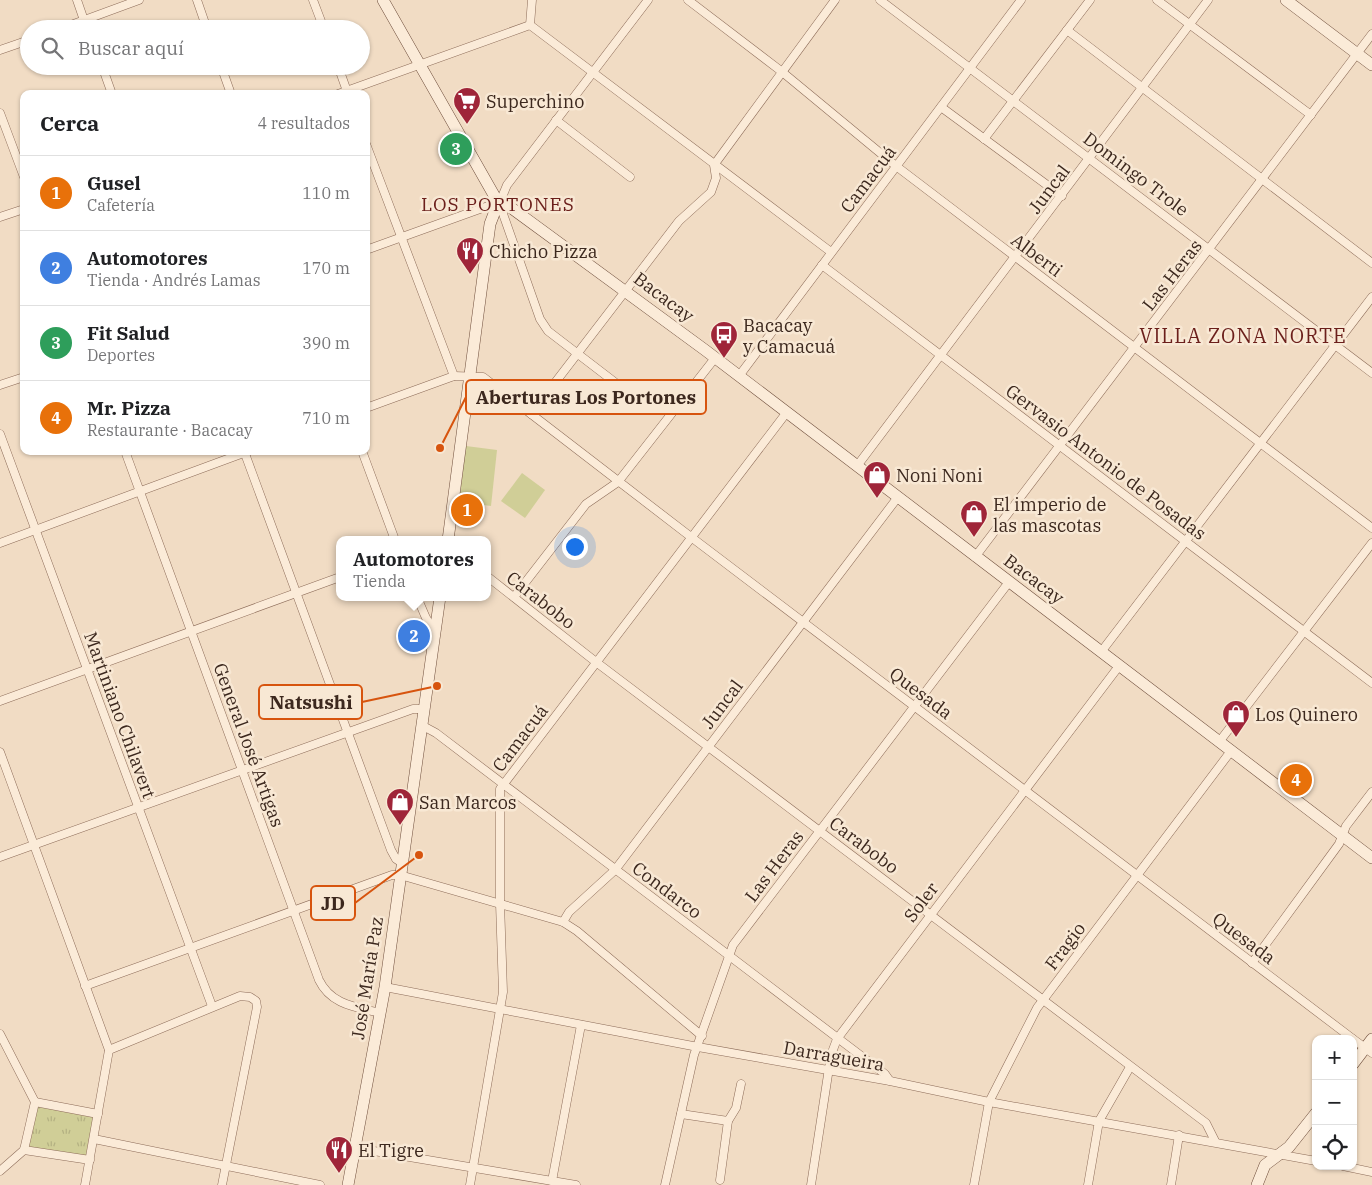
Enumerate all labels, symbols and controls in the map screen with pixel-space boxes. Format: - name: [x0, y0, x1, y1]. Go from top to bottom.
- search box: [20, 20, 370, 75]
- icon: search: [38, 34, 66, 62]
- text: Buscar aquí: [78, 36, 184, 60]
- supermarket icon: Superchino: [452, 86, 482, 125]
- place label: Superchino: [486, 90, 584, 113]
- text: Cerca: [40, 109, 99, 137]
- text: 4 resultados: [258, 113, 350, 133]
- street label: Domingo Trole: [1079, 127, 1193, 221]
- pin: 3: [440, 130, 472, 168]
- street label: Camacuá: [835, 141, 901, 217]
- street label: Juncal: [1023, 160, 1075, 218]
- text: Gusel: [87, 171, 141, 195]
- text: 1: [51, 183, 61, 203]
- text: 110 m: [302, 183, 350, 203]
- district label: LOS PORTONES: [421, 192, 575, 216]
- text: Cafetería: [87, 195, 155, 215]
- street label: Alberti: [1007, 228, 1067, 282]
- street label: Las Heras: [1137, 235, 1207, 315]
- restaurant icon: Chicho Pizza: [455, 236, 485, 275]
- place label: Chicho Pizza: [489, 240, 598, 263]
- text: Automotores: [87, 246, 208, 270]
- text: 2: [51, 258, 61, 278]
- text: 170 m: [302, 258, 350, 278]
- street label: Bacacay: [629, 267, 699, 327]
- text: Tienda · Andrés Lamas: [87, 270, 261, 290]
- place label: Bacacay y Camacuá: [743, 314, 836, 358]
- bus stop icon: Bacacay y Camacuá: [709, 320, 739, 359]
- text: Fit Salud: [87, 321, 170, 345]
- district label: VILLA ZONA NORTE: [1139, 322, 1347, 349]
- text: 3: [51, 333, 61, 353]
- text: 390 m: [302, 333, 350, 353]
- text: Deportes: [87, 345, 155, 365]
- street label: Gervasio Antonio de Posadas: [1001, 379, 1211, 545]
- callout: Aberturas Los Portones: [466, 380, 706, 414]
- text: Aberturas Los Portones: [476, 385, 696, 409]
- text: Mr. Pizza: [87, 396, 171, 420]
- text: 4: [51, 408, 61, 428]
- text: 710 m: [302, 408, 350, 428]
- text: Restaurante · Bacacay: [87, 420, 253, 440]
- shop icon: Noni Noni: [862, 460, 892, 499]
- place label: Noni Noni: [896, 464, 983, 487]
- pin: 1: [451, 491, 483, 529]
- place label: El imperio de las mascotas: [993, 493, 1106, 537]
- shop icon: El imperio de las mascotas: [959, 499, 989, 538]
- your location: [562, 534, 588, 560]
- popup: [336, 536, 491, 601]
- text: Automotores: [353, 547, 474, 571]
- street label: Bacacay: [999, 549, 1069, 609]
- street label: Carabobo: [502, 566, 580, 634]
- text: Tienda: [353, 571, 406, 591]
- pin: 2: [398, 617, 430, 655]
- street label: Martiniano Chilavert: [79, 629, 161, 801]
- street label: General José Artigas: [209, 660, 289, 830]
- street label: Quesada: [885, 662, 957, 724]
- street label: Juncal: [696, 675, 748, 733]
- callout: Natsushi: [259, 685, 362, 719]
- text: Natsushi: [269, 690, 353, 714]
- shop icon: Los Quinero: [1221, 699, 1251, 738]
- street label: Camacuá: [487, 700, 553, 776]
- place label: Los Quinero: [1255, 703, 1358, 726]
- pin: 4: [1280, 761, 1312, 799]
- shop icon: San Marcos: [385, 787, 415, 826]
- place label: San Marcos: [419, 791, 517, 814]
- street label: Carabobo: [825, 811, 903, 879]
- street label: Las Heras: [740, 826, 808, 906]
- street label: Condarco: [628, 856, 706, 924]
- street label: Soler: [899, 878, 943, 926]
- callout: JD: [311, 886, 355, 920]
- text: JD: [321, 891, 345, 915]
- street label: Quesada: [1208, 907, 1280, 969]
- street label: José María Paz: [346, 915, 388, 1041]
- street label: Fragio: [1040, 917, 1090, 975]
- map controls: [1312, 1035, 1357, 1170]
- button: +: [1312, 1035, 1357, 1080]
- street label: Darragueira: [782, 1036, 887, 1076]
- button: −: [1312, 1080, 1357, 1125]
- button: locate: [1312, 1125, 1357, 1170]
- restaurant icon: El Tigre: [324, 1135, 354, 1174]
- place label: El Tigre: [358, 1139, 424, 1162]

